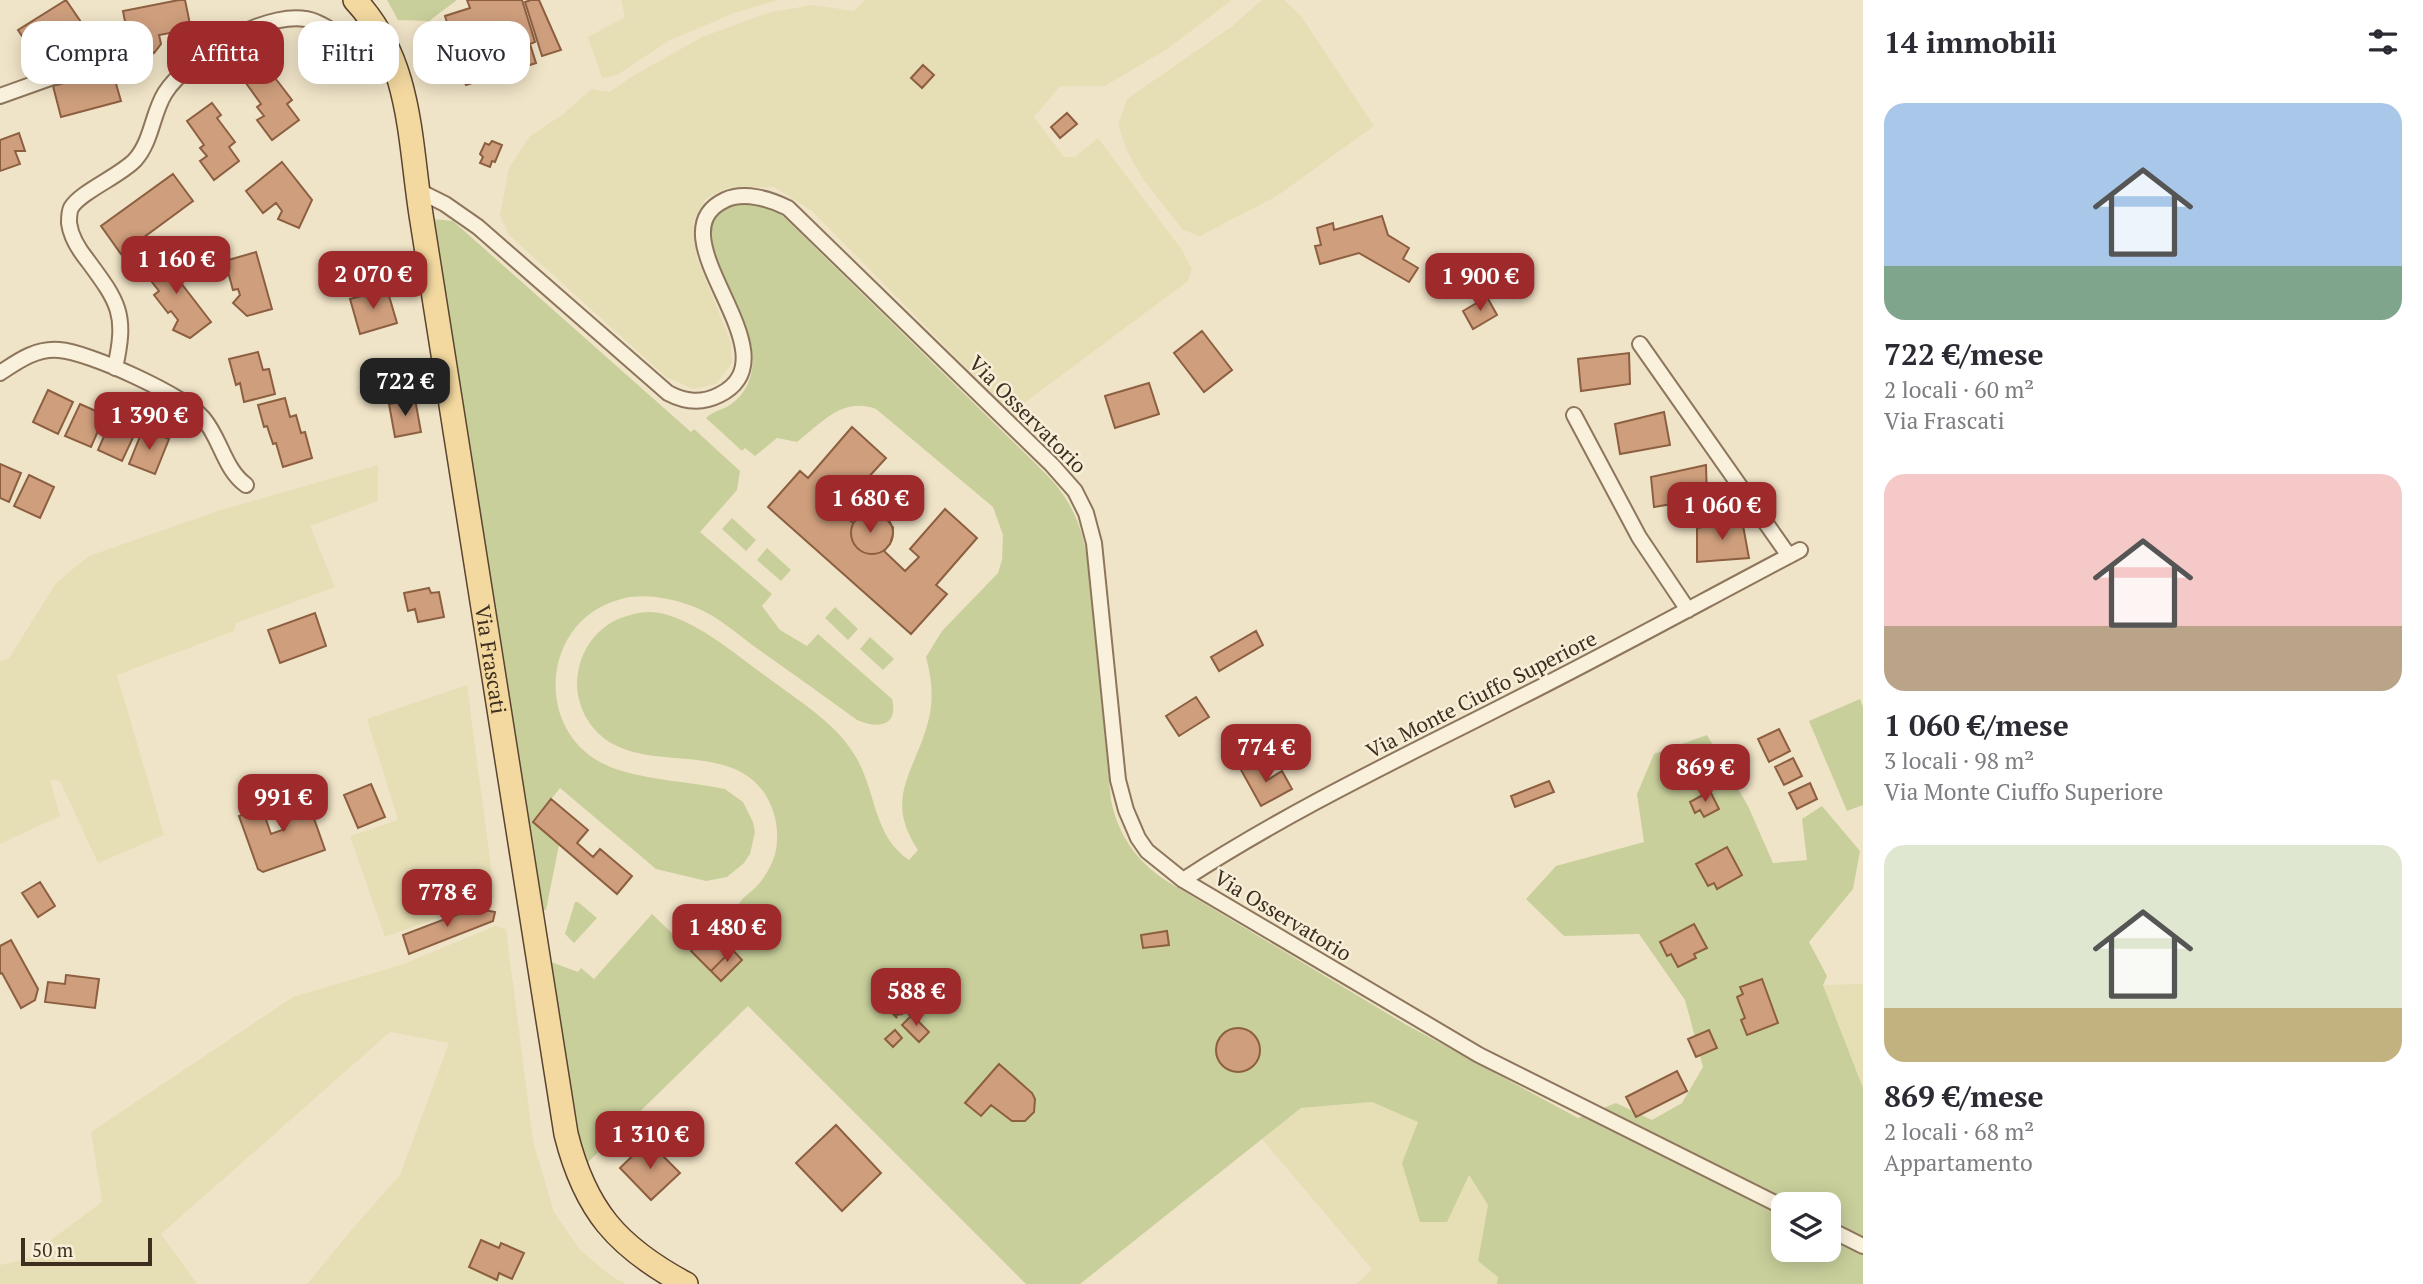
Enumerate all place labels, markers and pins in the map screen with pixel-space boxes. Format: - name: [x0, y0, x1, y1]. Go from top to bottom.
- pin: 1 160 €: [111, 236, 241, 296]
- pin: 2 070 €: [308, 252, 438, 311]
- pin: 1 900 €: [1415, 254, 1545, 313]
- pin: 722 €: [356, 358, 454, 418]
- pin: 1 390 €: [84, 392, 214, 452]
- pin: 1 680 €: [805, 476, 935, 535]
- pin: 1 060 €: [1657, 482, 1787, 542]
- pin: 774 €: [1217, 724, 1315, 784]
- pin: 869 €: [1656, 744, 1754, 804]
- pin: 991 €: [234, 774, 332, 834]
- pin: 778 €: [398, 870, 496, 929]
- pin: 1 480 €: [662, 904, 792, 964]
- pin: 588 €: [867, 968, 965, 1028]
- pin: 1 310 €: [585, 1112, 715, 1171]

